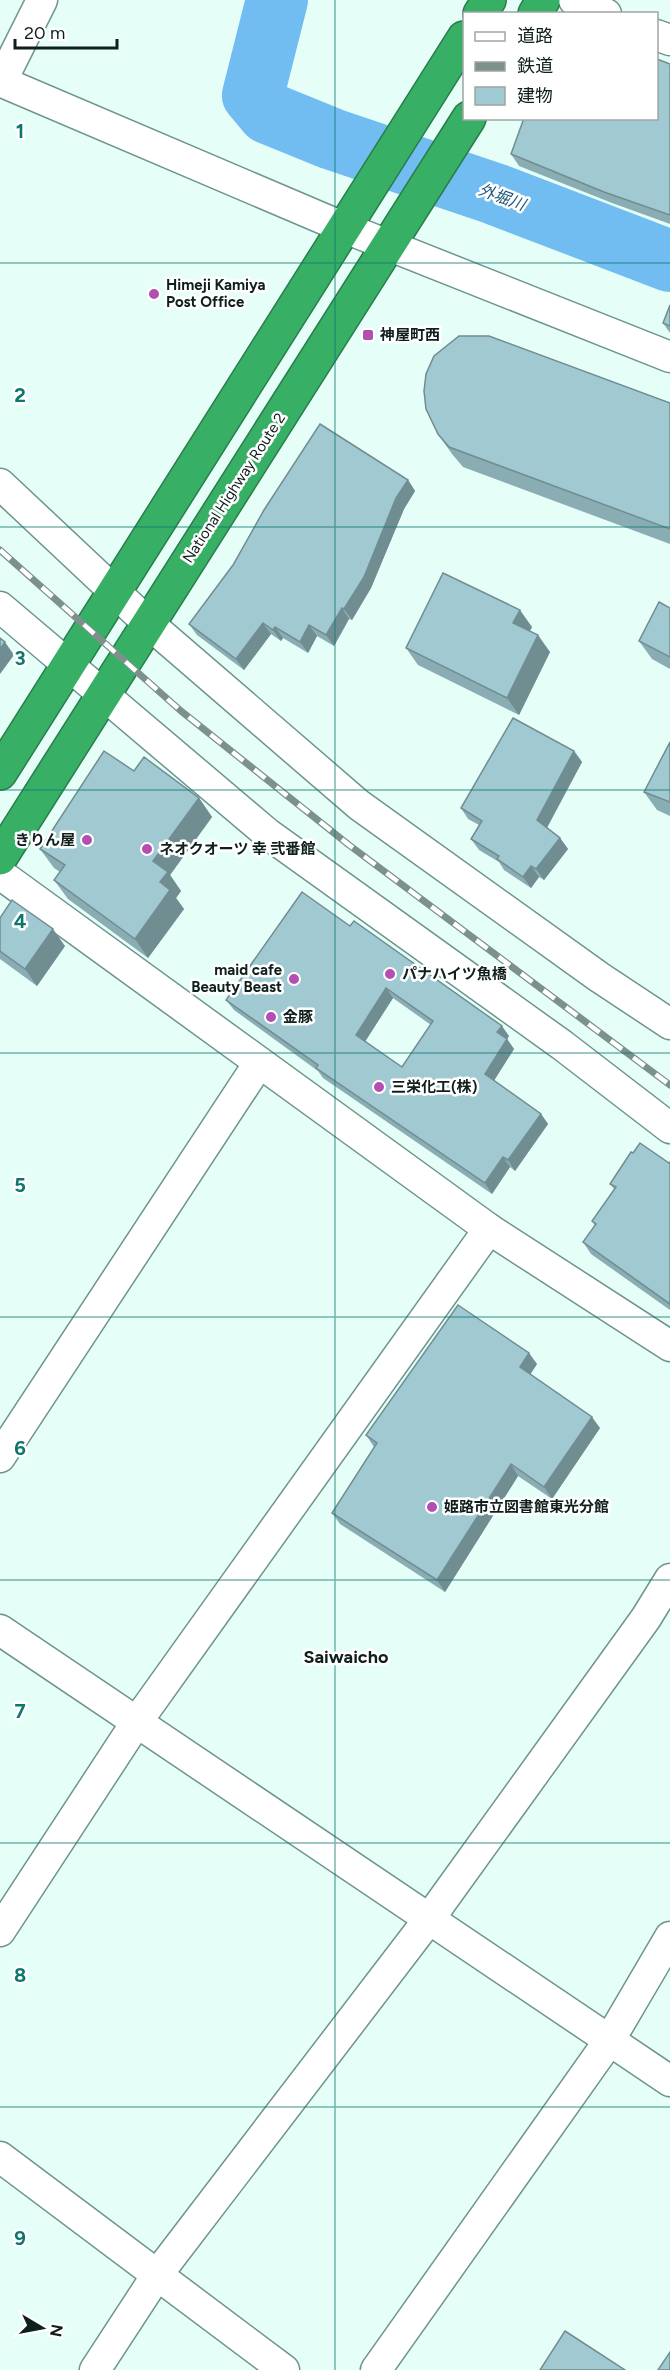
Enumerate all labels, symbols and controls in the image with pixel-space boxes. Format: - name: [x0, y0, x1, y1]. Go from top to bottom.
- scale bar: [15, 12, 117, 50]
- legend: [463, 12, 658, 120]
- text: 20 m: [24, 22, 65, 44]
- text: 道路: [517, 25, 553, 47]
- text: 鉄道: [517, 55, 553, 77]
- text: 建物: [517, 85, 553, 107]
- text: 1: [16, 119, 24, 143]
- water label: 外堀川: [476, 180, 530, 215]
- place label: Himeji Kamiya Post Office: [166, 276, 265, 311]
- marker: Himeji Kamiya Post Office: [147, 287, 161, 301]
- place label: 神屋町西: [379, 326, 440, 344]
- marker: 神屋町西: [361, 328, 375, 342]
- text: 2: [14, 383, 26, 407]
- street label: National Highway Route 2: [179, 410, 289, 566]
- text: 3: [14, 646, 26, 670]
- place label: きりん屋: [15, 831, 75, 849]
- marker: きりん屋: [80, 833, 94, 847]
- place label: ネオクオーツ 幸 弐番館: [159, 840, 316, 858]
- marker: ネオクオーツ 幸 弐番館: [140, 842, 154, 856]
- text: 4: [14, 909, 27, 933]
- place label: maid cafe Beauty Beast: [191, 961, 283, 996]
- place label: パナハイツ魚橋: [402, 965, 508, 983]
- marker: パナハイツ魚橋: [383, 967, 397, 981]
- marker: maid cafe Beauty Beast: [287, 972, 301, 986]
- place label: 金豚: [283, 1008, 313, 1026]
- marker: 金豚: [264, 1010, 278, 1024]
- place label: 三栄化工(株): [391, 1078, 478, 1096]
- marker: 三栄化工(株): [372, 1080, 386, 1094]
- text: 5: [14, 1173, 26, 1197]
- text: 6: [14, 1436, 26, 1460]
- place label: 姫路市立図書館東光分館: [444, 1498, 609, 1516]
- marker: 姫路市立図書館東光分館: [425, 1500, 439, 1514]
- district label: Saiwaicho: [304, 1646, 388, 1668]
- text: 7: [14, 1699, 26, 1723]
- text: 8: [14, 1963, 26, 1987]
- text: 9: [14, 2226, 26, 2250]
- north arrow: [12, 2298, 72, 2358]
- text: N: [46, 2323, 67, 2338]

